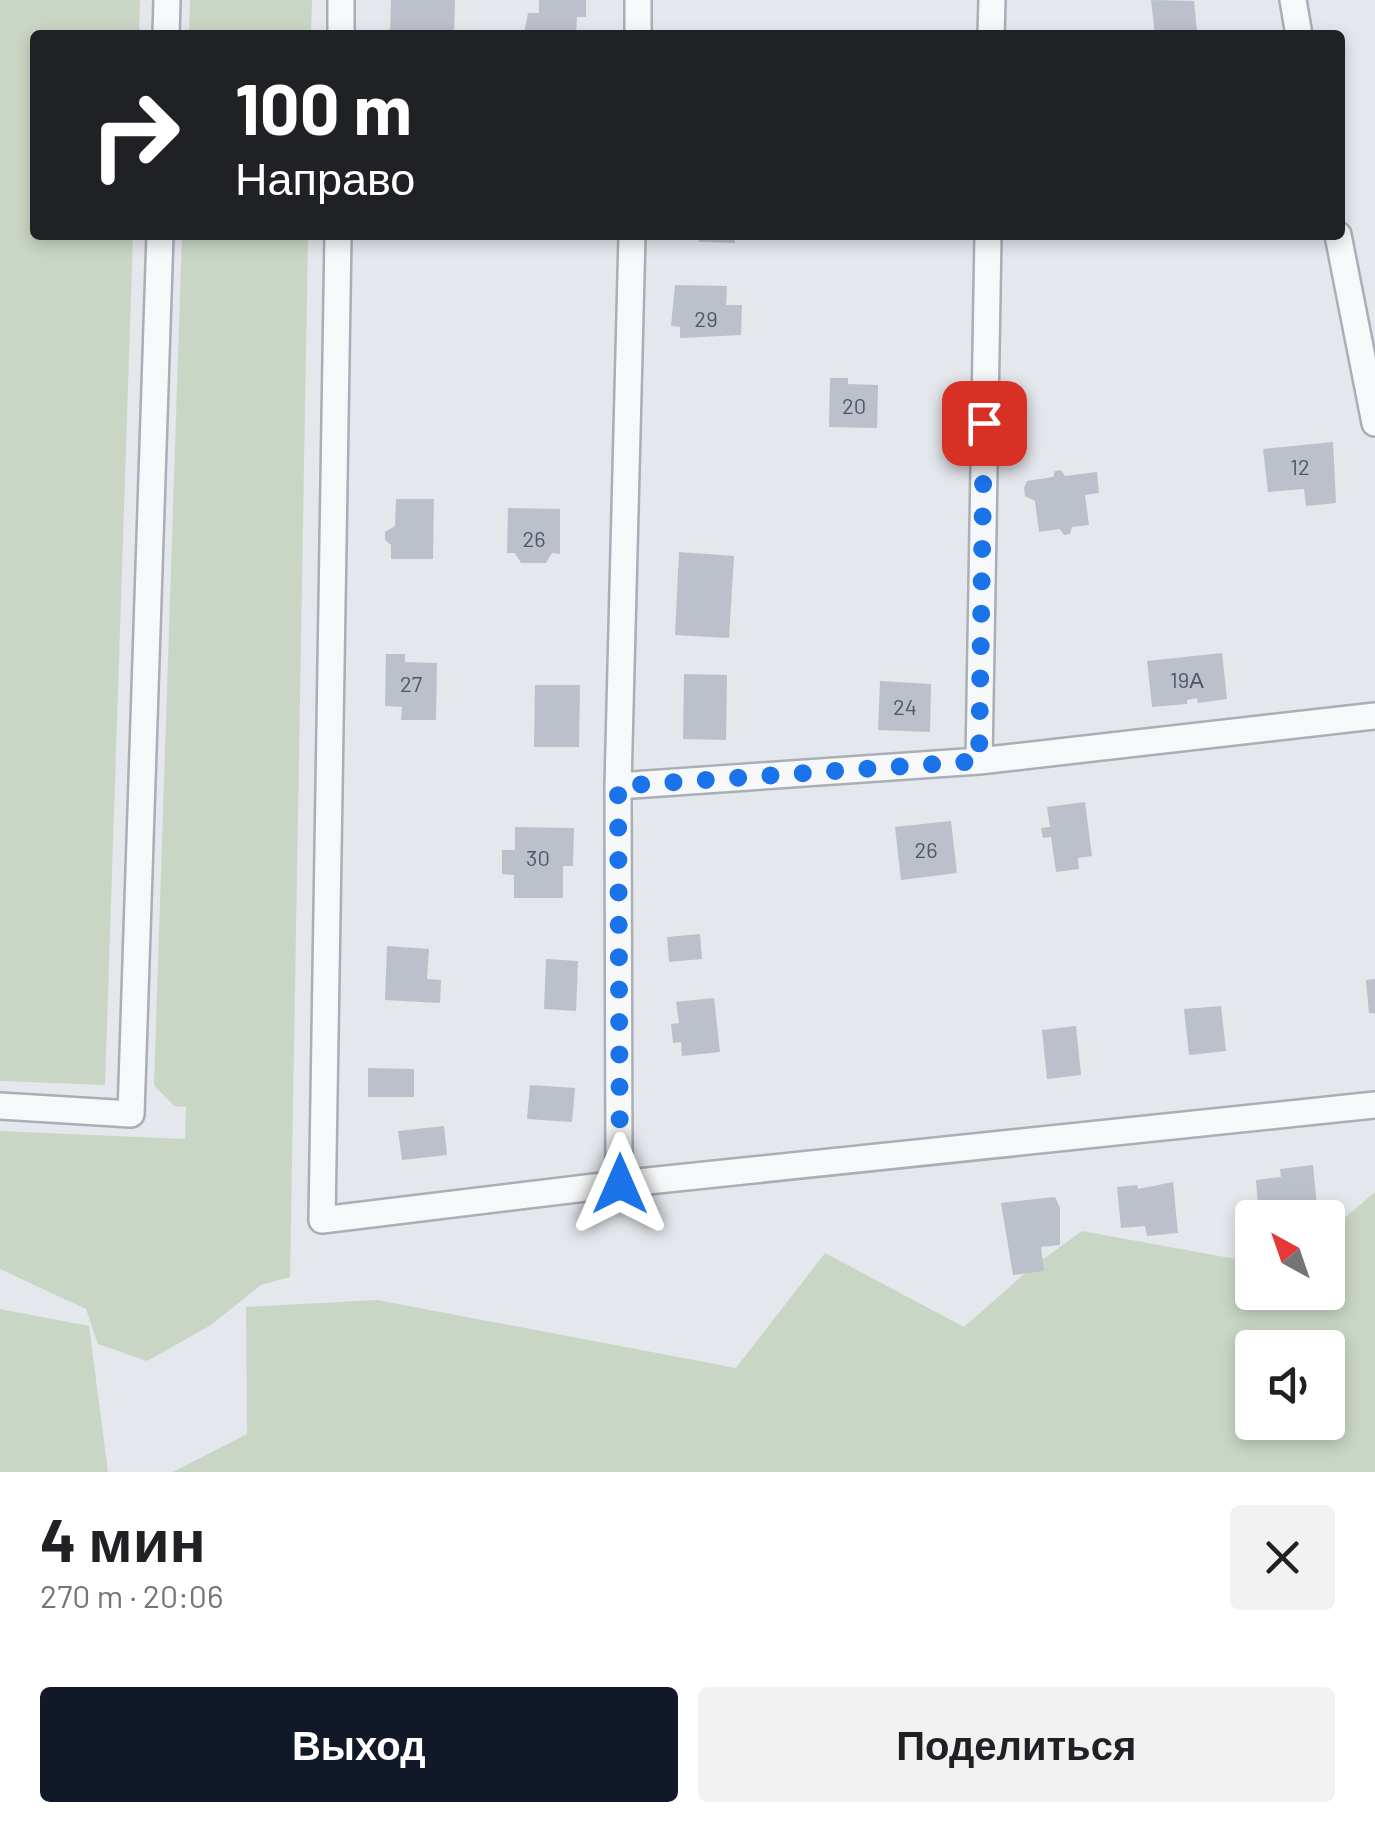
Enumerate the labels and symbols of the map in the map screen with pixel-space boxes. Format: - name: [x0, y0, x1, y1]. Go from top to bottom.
- house number: 29: [694, 305, 718, 331]
- pin: [942, 381, 1027, 466]
- house number: 20: [842, 392, 866, 418]
- house number: 12: [1290, 453, 1310, 479]
- house number: 26: [522, 525, 546, 551]
- house number: 19А: [1170, 666, 1204, 692]
- house number: 27: [400, 670, 422, 696]
- house number: 24: [893, 693, 917, 719]
- house number: 26: [914, 836, 938, 862]
- house number: 30: [526, 844, 550, 870]
- position arrow: [568, 1132, 672, 1236]
- north arrow: [1235, 1200, 1345, 1310]

